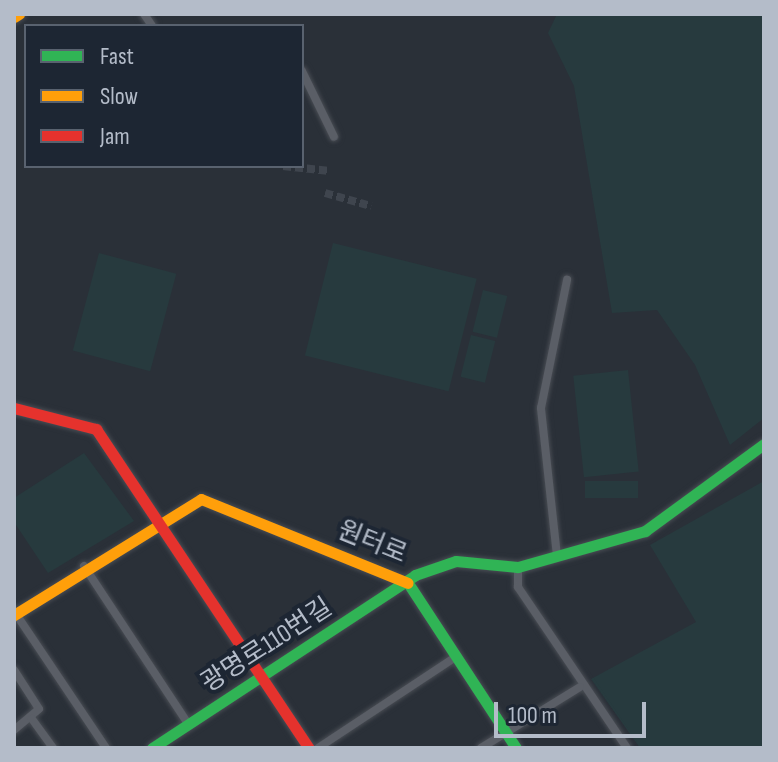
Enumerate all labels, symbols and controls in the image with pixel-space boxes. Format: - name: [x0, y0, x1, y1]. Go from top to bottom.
- legend: [24, 24, 304, 168]
- text: Fast: [100, 42, 134, 71]
- text: Slow: [100, 82, 138, 111]
- text: Jam: [100, 122, 130, 151]
- street label: 원터로: [333, 515, 411, 571]
- street label: 광명로110번길: [196, 592, 338, 700]
- scale bar: [498, 686, 650, 736]
- text: 100 m: [508, 701, 557, 730]

